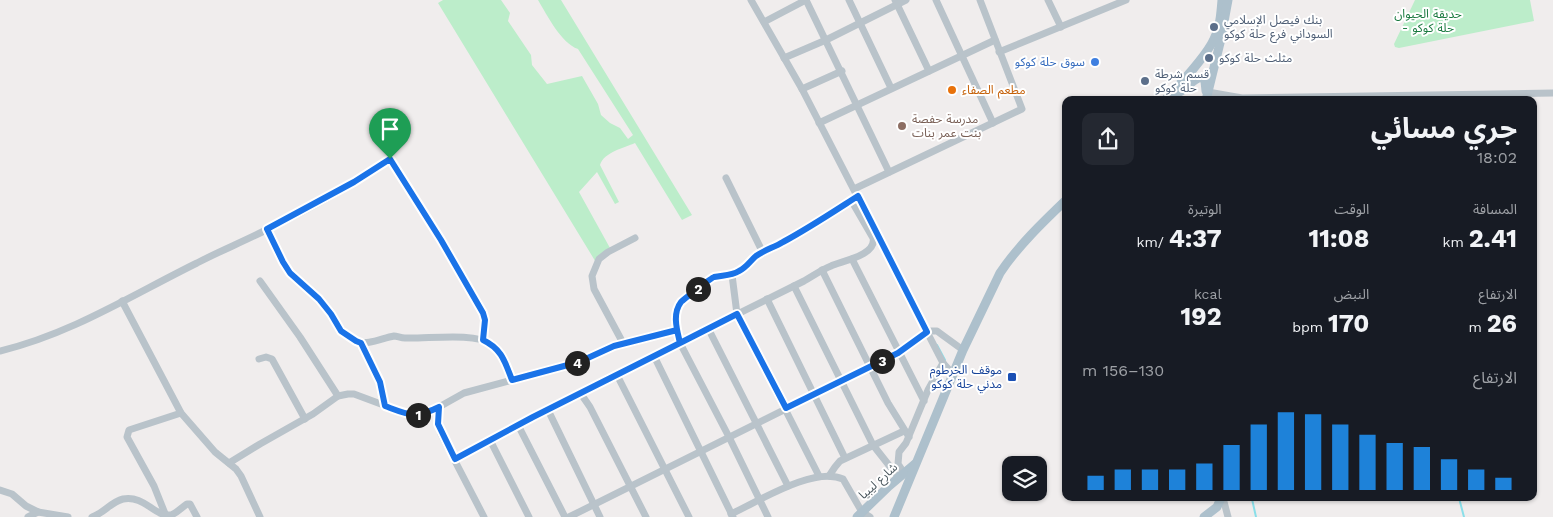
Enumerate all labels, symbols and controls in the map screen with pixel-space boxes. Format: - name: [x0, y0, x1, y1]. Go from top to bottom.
- park label: حديقة الحيوان - حلة كوكو: [1394, 7, 1462, 35]
- place label: بنك فيصل الإسلامي السوداني فرع حلة كوكو: [1224, 13, 1333, 44]
- marker: بنك فيصل الإسلامي السوداني فرع حلة كوكو: [1208, 21, 1220, 33]
- place label: مثلث حلة كوكو: [1219, 51, 1292, 65]
- marker: مثلث حلة كوكو: [1203, 52, 1215, 64]
- place label: سوق حلة كوكو: [1015, 55, 1085, 69]
- marker: سوق حلة كوكو: [1089, 56, 1101, 68]
- place label: قسم شرطة حلة كوكو: [1155, 67, 1209, 95]
- marker: قسم شرطة حلة كوكو: [1139, 75, 1151, 87]
- place label: مطعم الصفاء: [962, 83, 1026, 99]
- marker: مطعم الصفاء: [946, 84, 958, 96]
- pin: [369, 108, 411, 159]
- place label: مدرسة حفصة بنت عمر بنات: [912, 112, 981, 140]
- text: جري مسائي: [1371, 112, 1517, 145]
- button: share: [1082, 113, 1134, 165]
- icon: arrive: [376, 115, 404, 143]
- marker: مدرسة حفصة بنت عمر بنات: [896, 120, 908, 132]
- text: 18:02: [1477, 148, 1517, 167]
- text: الوتيرة: [1188, 201, 1222, 217]
- text: الوقت: [1334, 201, 1369, 217]
- text: المسافة: [1473, 201, 1517, 217]
- text: 4:37: [1169, 224, 1222, 253]
- text: 11:08: [1308, 224, 1369, 253]
- text: 2.41: [1469, 224, 1517, 253]
- text: /km: [1136, 234, 1169, 250]
- text: km: [1443, 234, 1469, 250]
- pin: 2: [686, 276, 710, 302]
- text: 2: [694, 281, 703, 297]
- text: kcal: [1194, 286, 1222, 302]
- text: النبض: [1334, 286, 1369, 302]
- text: الارتفاع: [1479, 286, 1517, 302]
- text: 192: [1181, 302, 1222, 331]
- text: 170: [1328, 309, 1369, 338]
- text: 26: [1487, 309, 1517, 338]
- text: bpm: [1292, 319, 1328, 335]
- text: m: [1469, 319, 1487, 335]
- pin: 3: [870, 348, 894, 374]
- pin: 4: [564, 350, 590, 376]
- text: 3: [878, 353, 887, 369]
- text: 4: [573, 355, 582, 371]
- text: 130–156 m: [1082, 361, 1164, 380]
- place label: موقف الخرطوم مدني حلة كوكو: [930, 363, 1002, 394]
- text: الارتفاع: [1473, 368, 1517, 387]
- marker: موقف الخرطوم مدني حلة كوكو: [1006, 371, 1018, 383]
- pin: 1: [406, 402, 430, 428]
- text: 1: [415, 407, 422, 423]
- map controls: [1002, 456, 1047, 501]
- button: layers: [1002, 456, 1047, 501]
- street label: شارع ليبيا: [856, 460, 902, 503]

